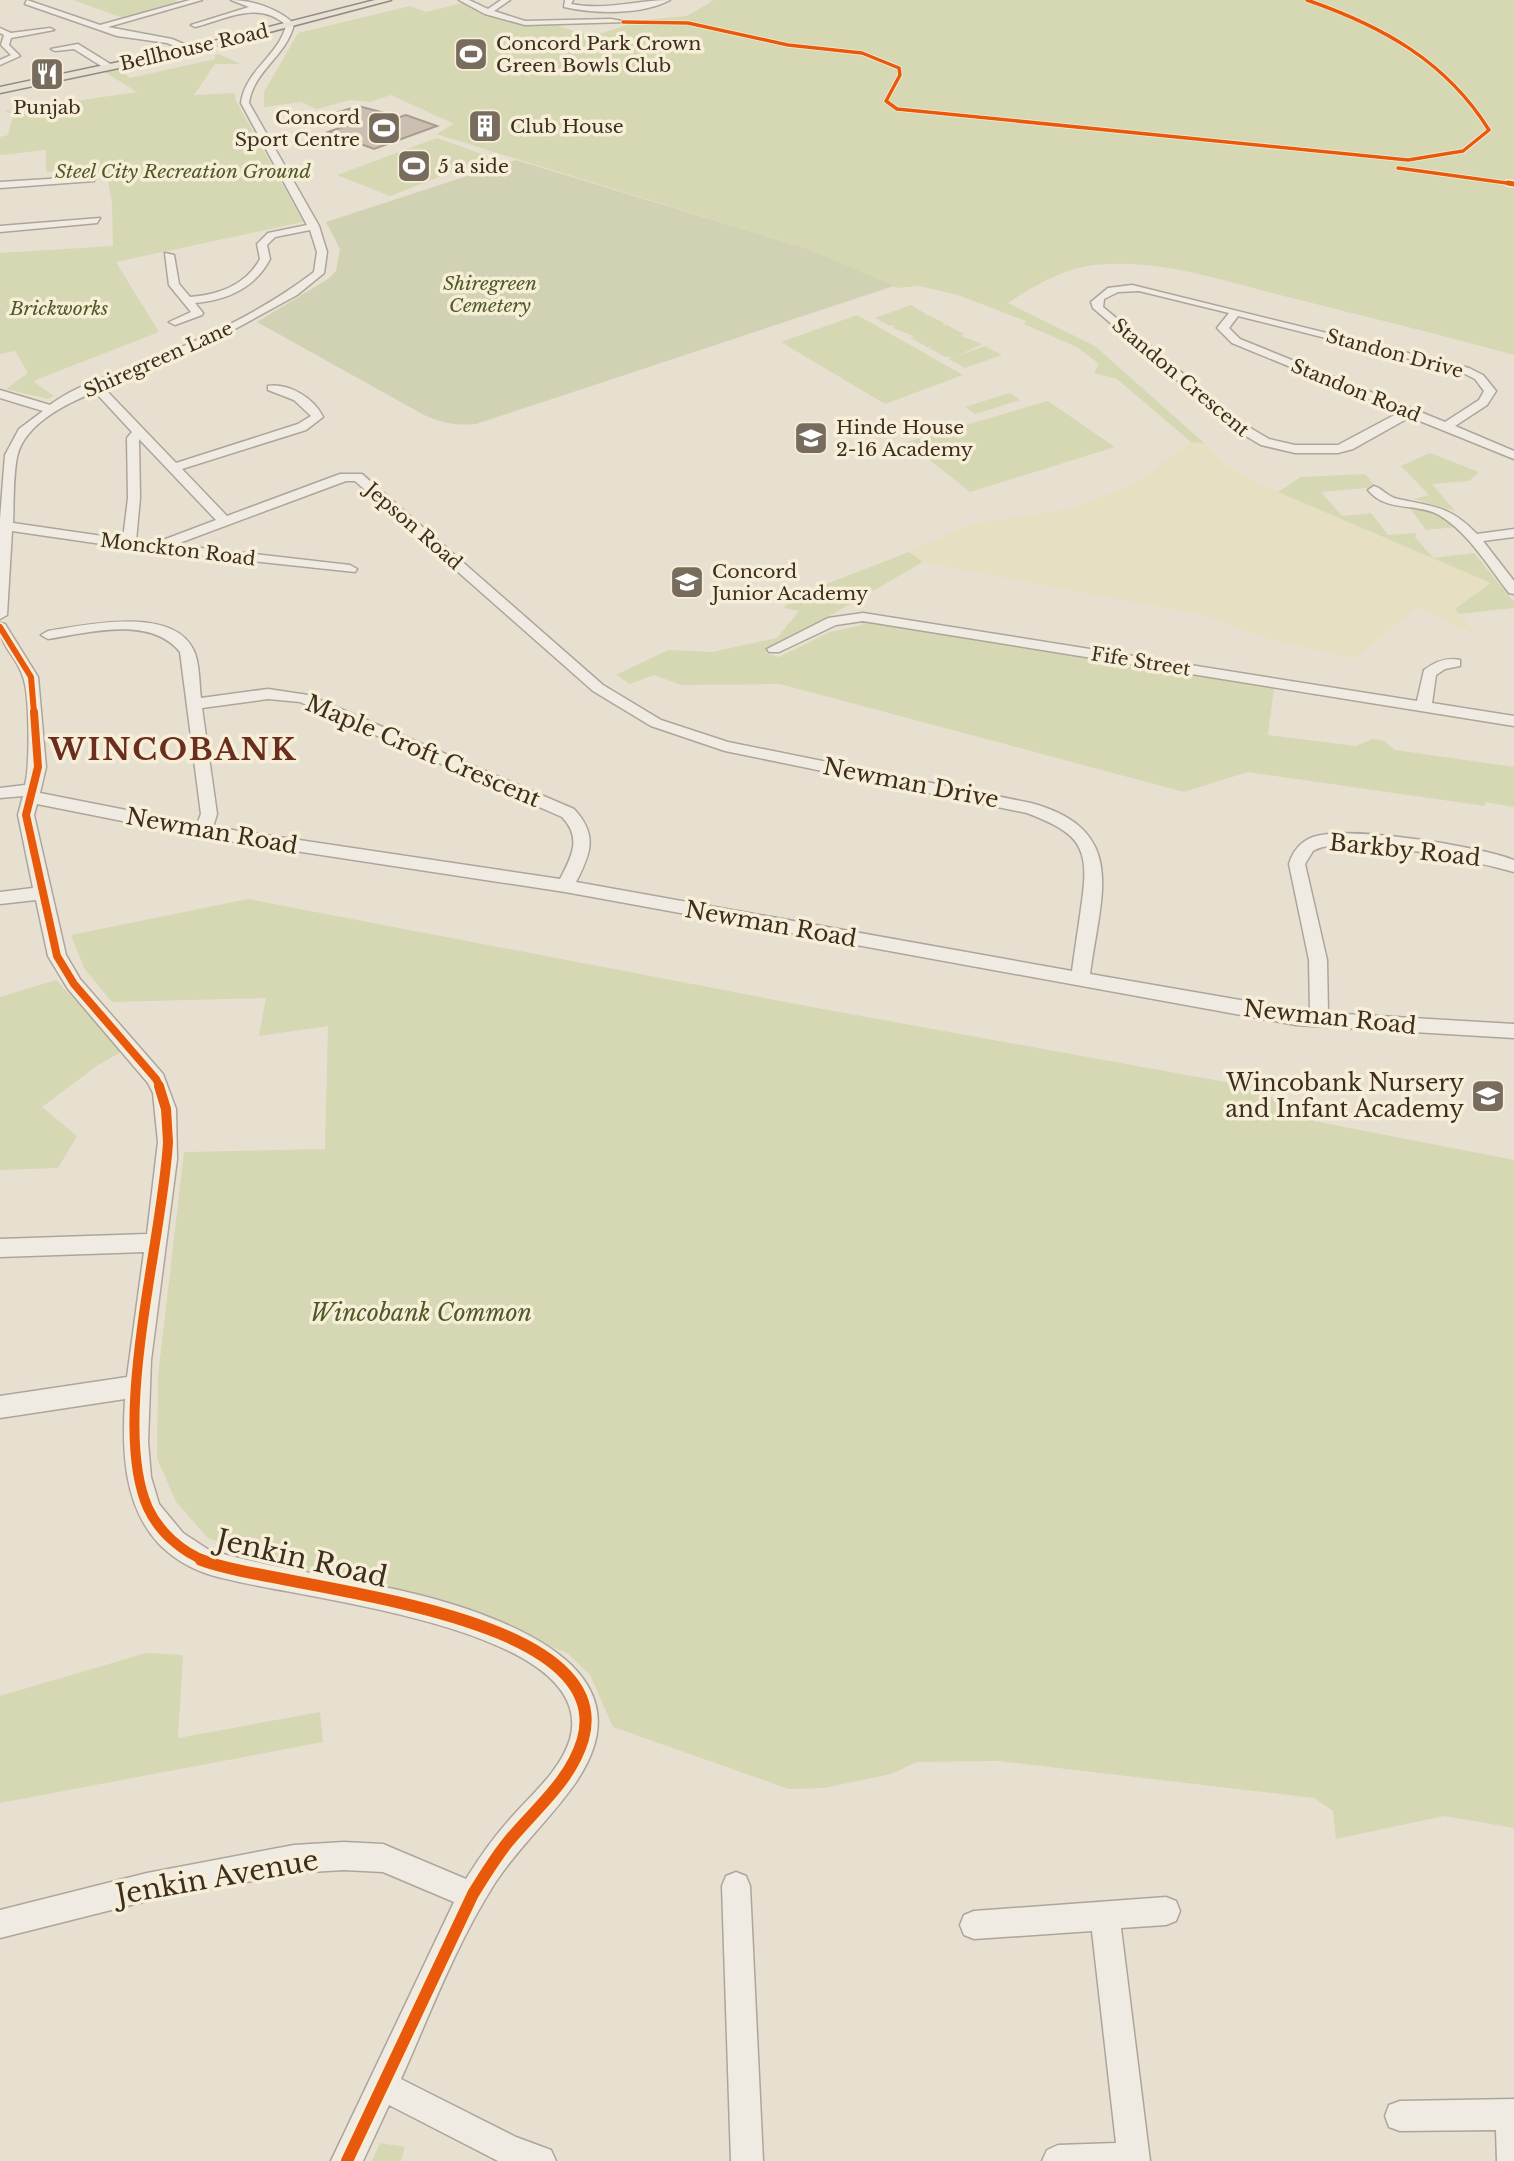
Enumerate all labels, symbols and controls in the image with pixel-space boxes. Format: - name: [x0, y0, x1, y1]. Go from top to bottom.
- street label: Bellhouse Road: [118, 19, 271, 76]
- place label: Concord Park Crown Green Bowls Club: [496, 32, 701, 77]
- sports icon: Concord Park Crown Green Bowls Club: [452, 35, 490, 73]
- restaurant icon: Punjab: [28, 55, 66, 93]
- place label: Punjab: [13, 96, 81, 119]
- place label: Concord Sport Centre: [235, 106, 360, 151]
- building icon: Club House: [466, 107, 504, 145]
- sports icon: Concord Sport Centre: [365, 109, 403, 147]
- place label: Club House: [510, 115, 624, 138]
- sports icon: 5 a side: [395, 147, 433, 185]
- place label: 5 a side: [438, 155, 509, 178]
- park label: Steel City Recreation Ground: [55, 160, 312, 183]
- park label: Shiregreen Cemetery: [443, 272, 537, 317]
- park label: Brickworks: [9, 297, 108, 320]
- street label: Standon Crescent: [1108, 313, 1254, 442]
- street label: Shiregreen Lane: [80, 316, 236, 403]
- street label: Standon Drive: [1324, 324, 1466, 383]
- street label: Standon Road: [1288, 354, 1424, 427]
- place label: Hinde House 2-16 Academy: [836, 416, 973, 461]
- school or university icon: Hinde House 2-16 Academy: [792, 419, 830, 457]
- street label: Jepson Road: [358, 476, 467, 575]
- street label: Monckton Road: [99, 529, 257, 570]
- place label: Concord Junior Academy: [709, 560, 868, 605]
- school or university icon: Concord Junior Academy: [668, 563, 706, 601]
- street label: Fife Street: [1090, 642, 1193, 681]
- street label: Maple Croft Crescent: [301, 689, 545, 813]
- district label: WINCOBANK: [48, 731, 297, 768]
- street label: Newman Drive: [821, 752, 1001, 814]
- street label: Newman Road: [124, 802, 300, 860]
- street label: Barkby Road: [1328, 828, 1482, 872]
- street label: Newman Road: [683, 895, 859, 953]
- street label: Newman Road: [1242, 994, 1418, 1040]
- place label: Wincobank Nursery and Infant Academy: [1225, 1069, 1464, 1123]
- school or university icon: Wincobank Nursery and Infant Academy: [1469, 1077, 1507, 1115]
- park label: Wincobank Common: [310, 1299, 532, 1327]
- street label: Jenkin Road: [209, 1521, 391, 1595]
- street label: Jenkin Avenue: [109, 1842, 321, 1913]

